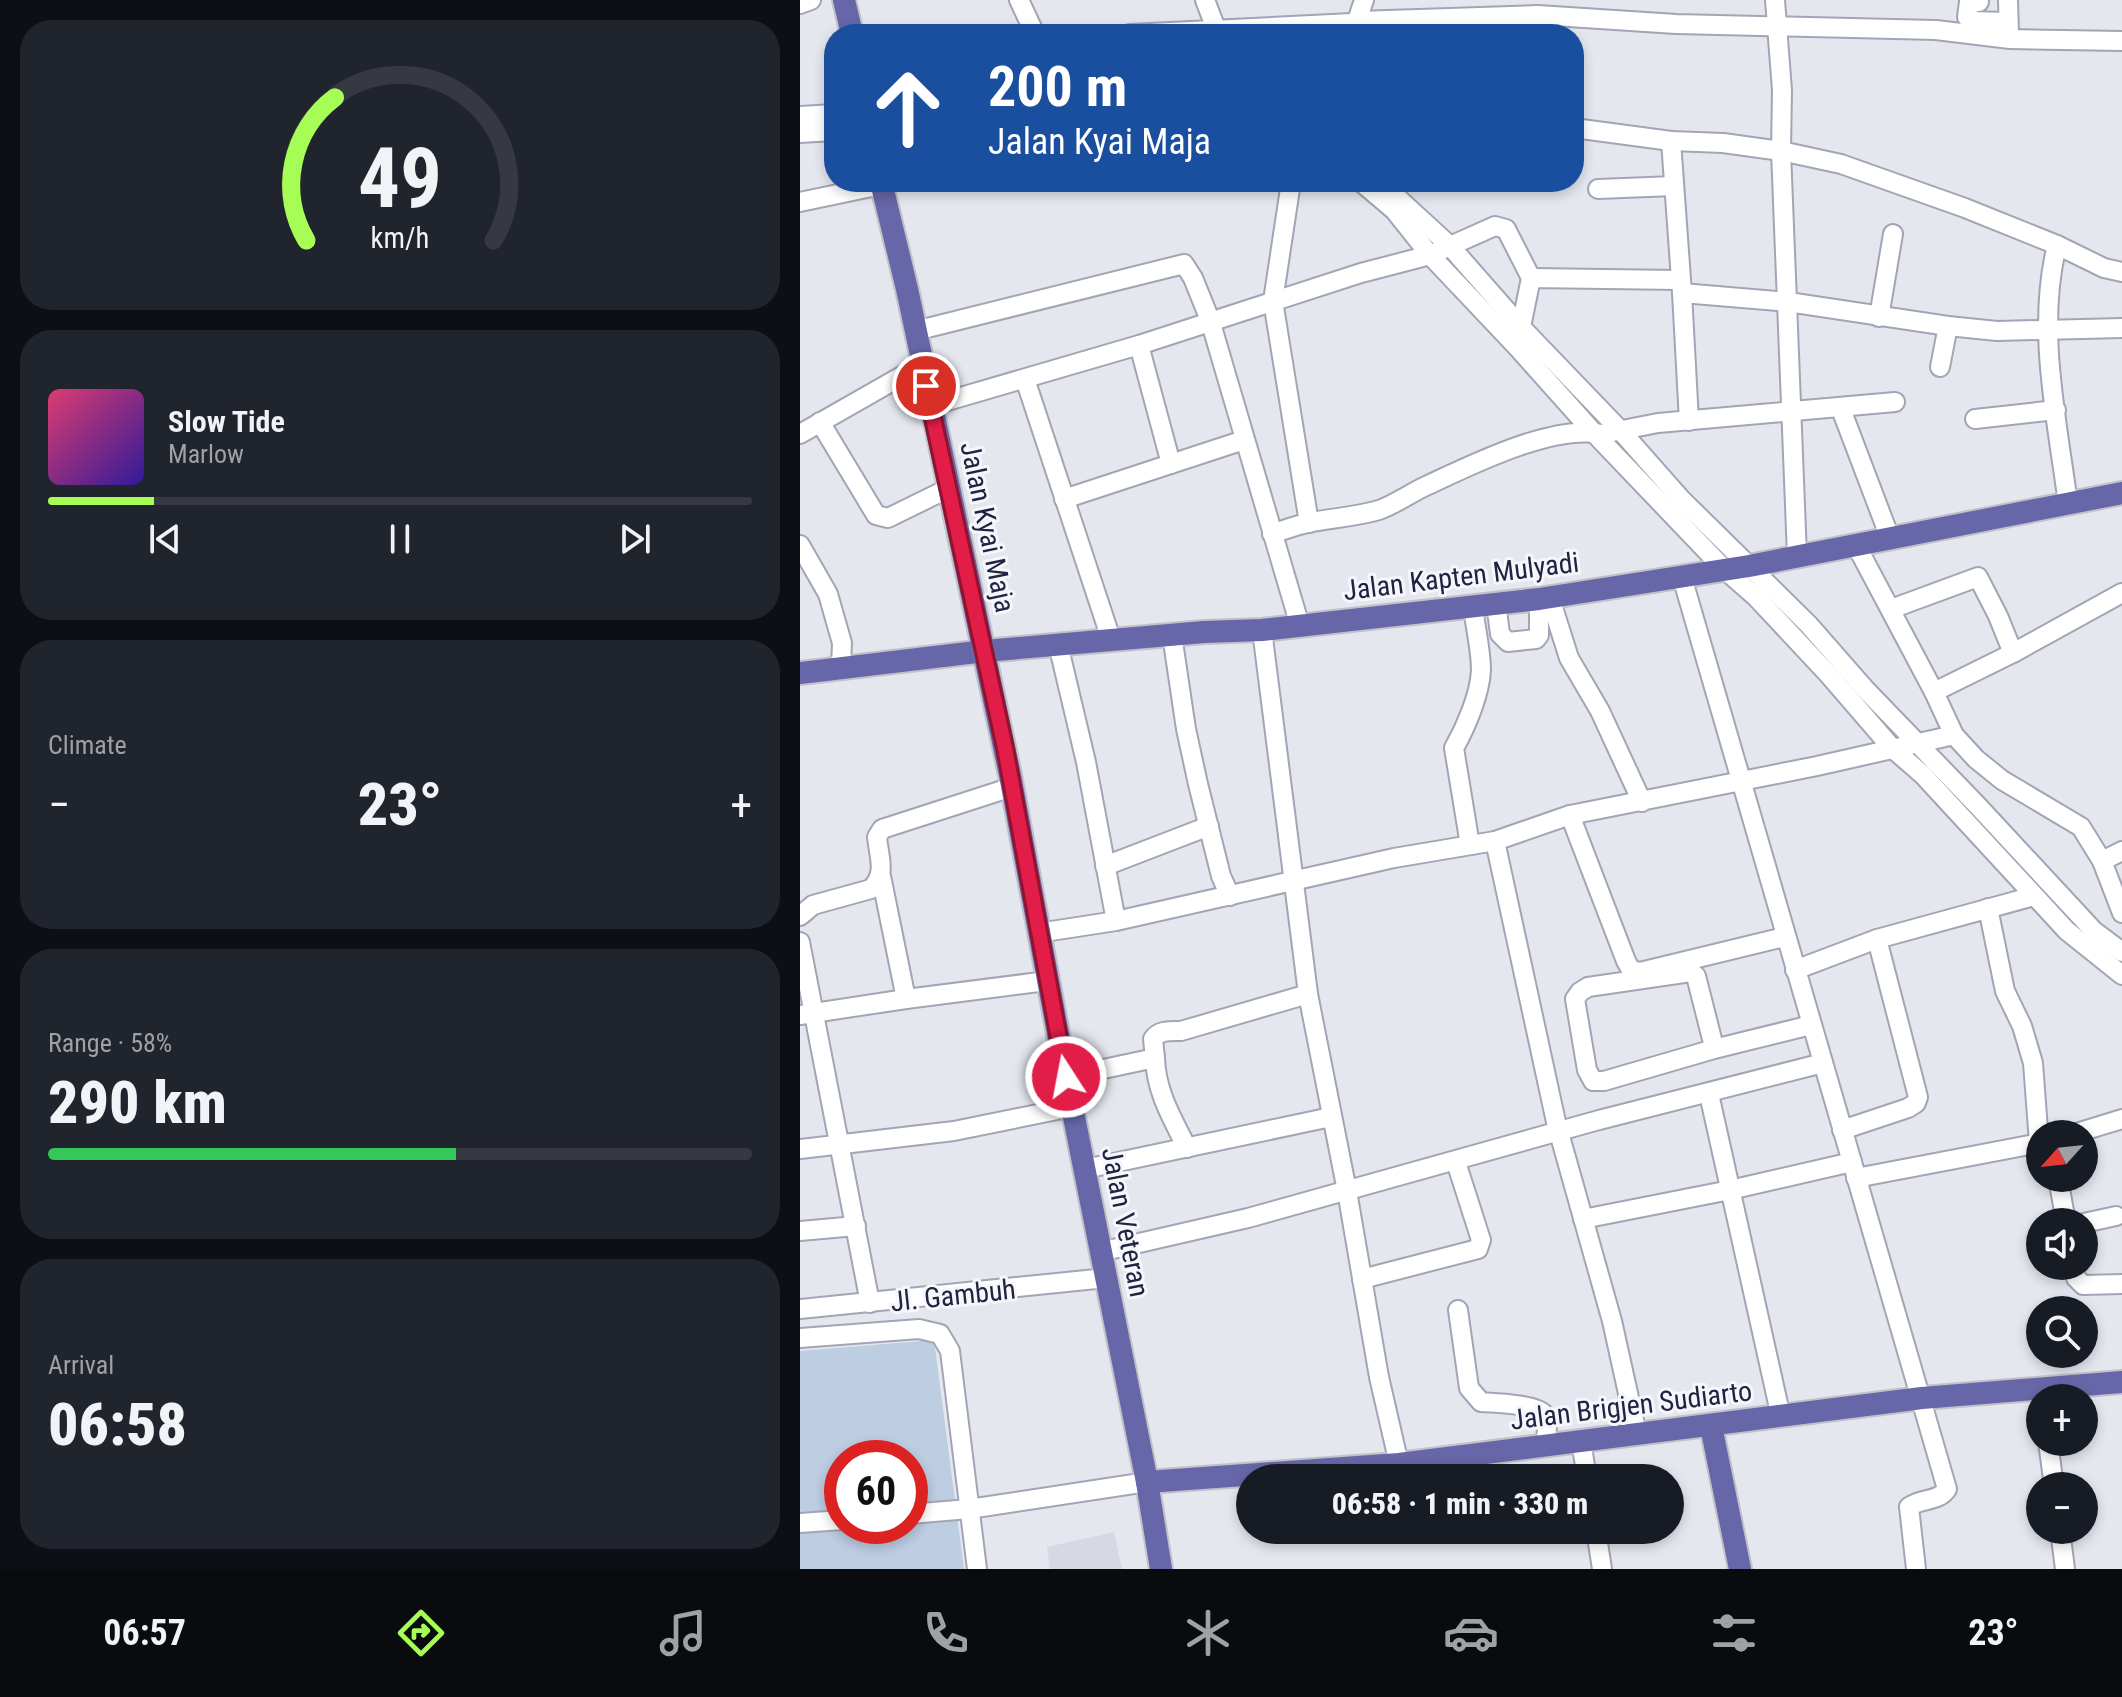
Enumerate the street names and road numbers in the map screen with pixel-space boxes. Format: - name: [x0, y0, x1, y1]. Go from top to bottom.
- street label: Jalan Kyai Maja: [953, 439, 1022, 615]
- street label: Jalan Kapten Mulyadi: [1341, 546, 1581, 607]
- street label: Jalan Veteran: [1095, 1145, 1156, 1300]
- street label: Jl. Gambuh: [889, 1273, 1017, 1318]
- street label: Jalan Brigjen Sudiarto: [1508, 1374, 1754, 1437]

